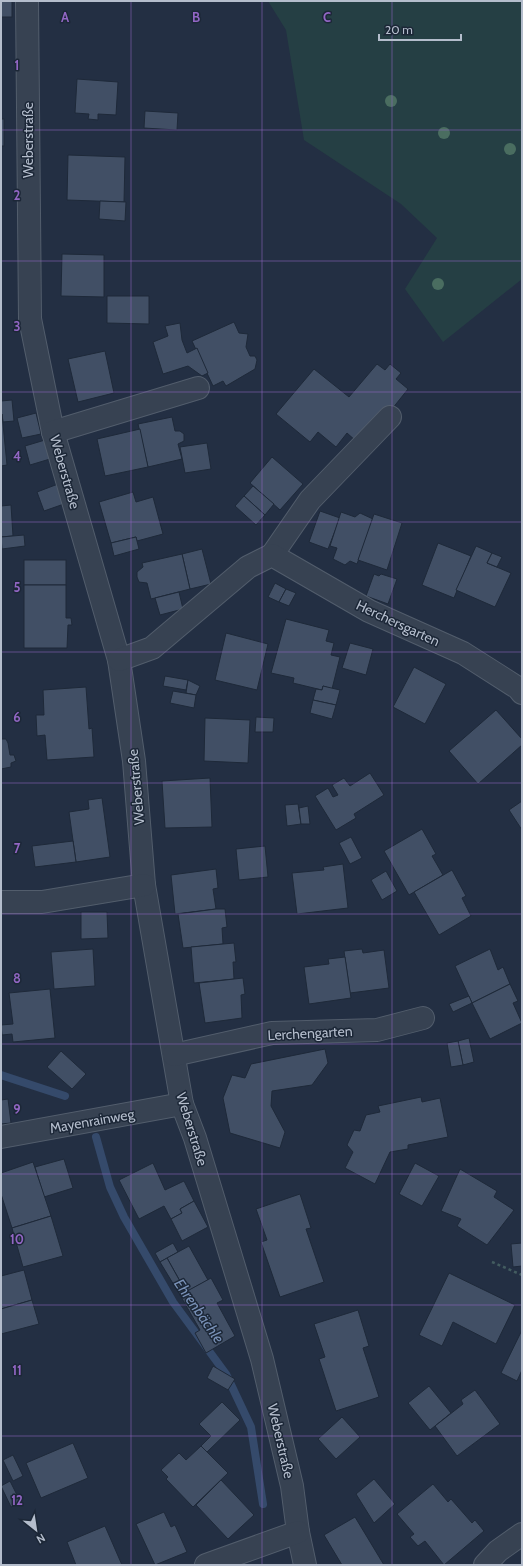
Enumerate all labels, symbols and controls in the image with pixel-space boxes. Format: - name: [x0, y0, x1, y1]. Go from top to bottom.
- text: A: [61, 9, 70, 25]
- text: B: [192, 9, 200, 25]
- text: C: [323, 9, 331, 25]
- scale bar: [379, 16, 461, 42]
- text: 20 m: [385, 22, 413, 37]
- text: 1: [15, 57, 19, 73]
- street label: Weberstraße: [19, 102, 37, 178]
- text: 2: [14, 187, 21, 203]
- text: 3: [13, 318, 21, 334]
- street label: Weberstraße: [46, 433, 84, 511]
- text: 4: [13, 448, 21, 464]
- text: 5: [14, 579, 21, 595]
- street label: Herchersgarten: [353, 596, 443, 650]
- text: 6: [13, 709, 21, 725]
- street label: Weberstraße: [124, 748, 148, 826]
- text: 7: [14, 840, 21, 856]
- text: 8: [13, 970, 21, 986]
- street label: Lerchengarten: [267, 1022, 353, 1044]
- street label: Weberstraße: [172, 1090, 212, 1168]
- text: 9: [13, 1101, 21, 1117]
- street label: Mayenrainweg: [48, 1105, 137, 1137]
- text: 10: [10, 1231, 24, 1247]
- water label: Ehrenbächle: [170, 1275, 228, 1347]
- text: 11: [12, 1362, 22, 1378]
- street label: Weberstraße: [264, 1402, 298, 1480]
- text: 12: [11, 1492, 23, 1508]
- north arrow: [16, 1510, 56, 1550]
- text: N: [34, 1531, 48, 1547]

